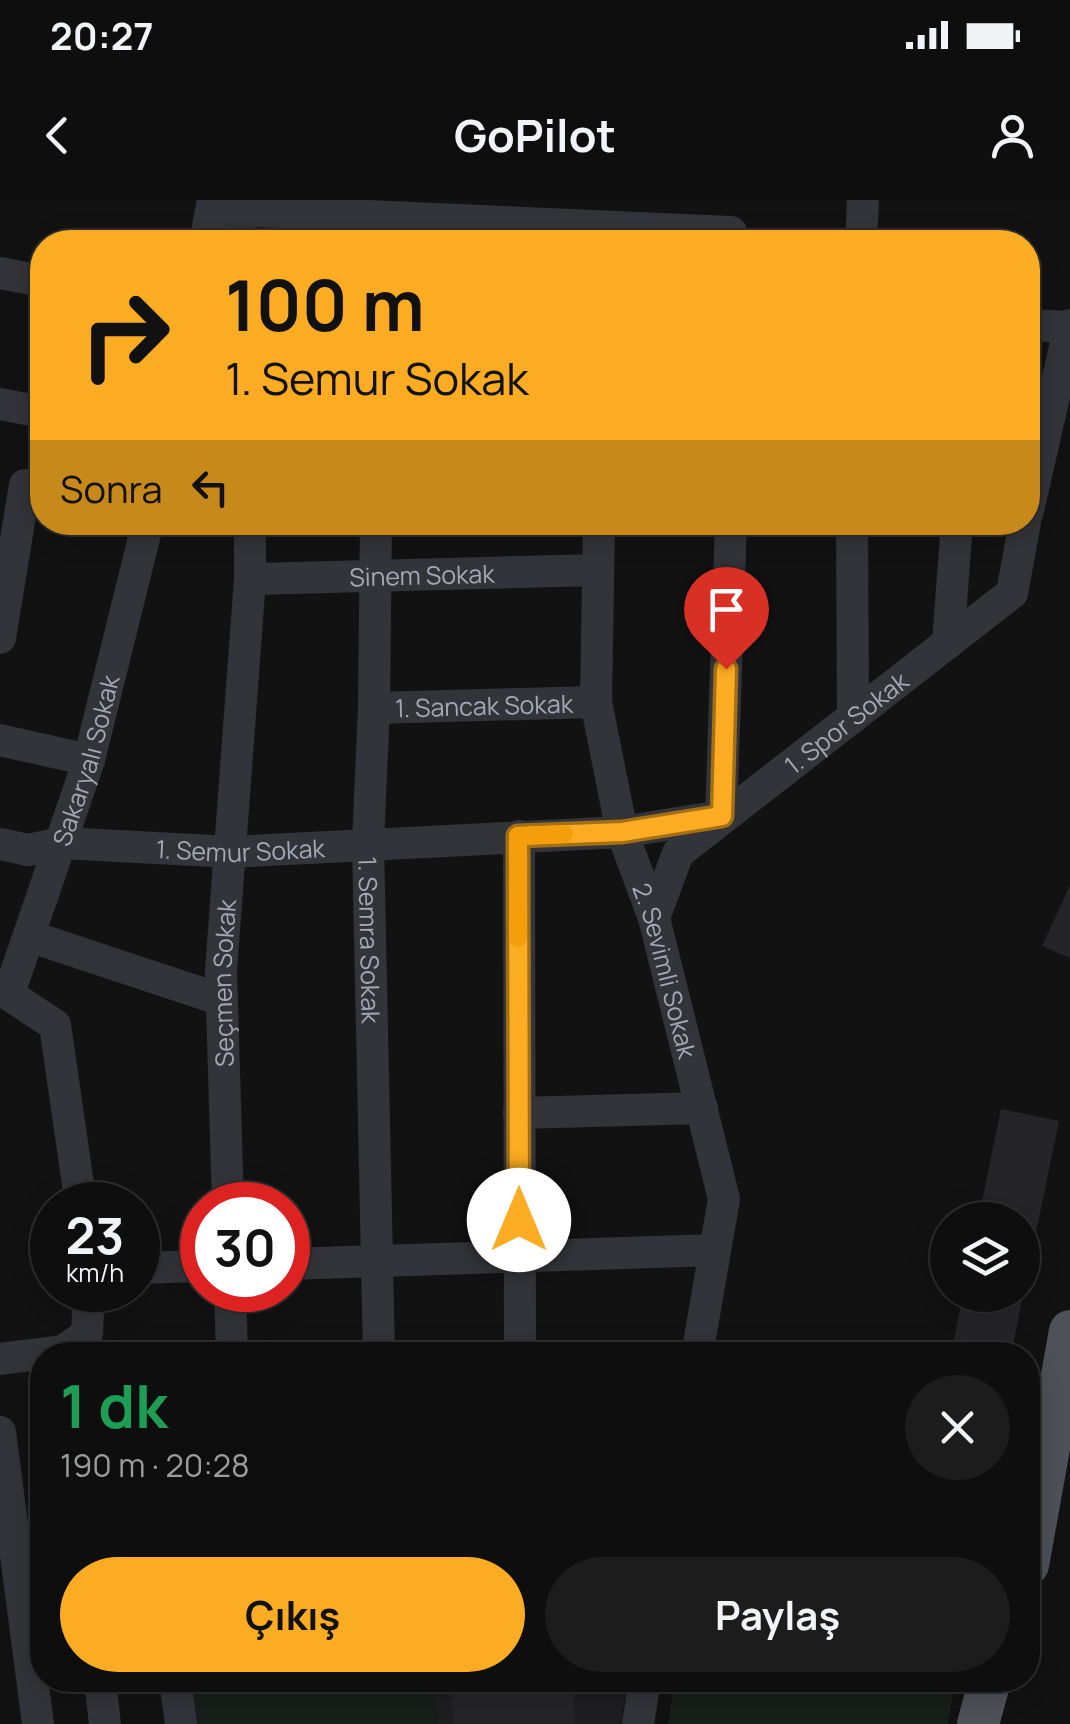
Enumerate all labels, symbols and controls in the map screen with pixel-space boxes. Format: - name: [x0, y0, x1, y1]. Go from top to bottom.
- text: 20:27: [50, 9, 154, 61]
- text: GoPilot: [454, 104, 616, 166]
- icon: back: [30, 108, 85, 163]
- icon: person: [985, 108, 1040, 163]
- text: 100 m: [225, 256, 425, 352]
- icon: right: [60, 270, 190, 400]
- text: 1. Semur Sokak: [225, 347, 529, 409]
- icon: left: [183, 460, 238, 515]
- text: Sonra: [60, 462, 163, 514]
- street label: Sinem Sokak: [349, 555, 496, 594]
- pin: [684, 567, 769, 670]
- icon: arrive: [699, 582, 754, 637]
- street label: 1. Spor Sokak: [777, 663, 916, 782]
- street label: Sakaryalı Sokak: [43, 671, 127, 851]
- street label: 1. Sancak Sokak: [394, 685, 574, 725]
- street label: 1. Semur Sokak: [155, 830, 326, 870]
- street label: 1. Semra Sokak: [351, 856, 389, 1024]
- street label: 2. Sevimli Sokak: [625, 878, 706, 1062]
- street label: Seçmen Sokak: [203, 897, 244, 1068]
- position arrow: [467, 1168, 571, 1272]
- speed limit sign: 30: [180, 1182, 310, 1312]
- text: 23: [66, 1201, 124, 1269]
- map controls: [930, 1202, 1040, 1312]
- button: layers: [930, 1202, 1040, 1312]
- text: km/h: [66, 1255, 124, 1290]
- text: 1 dk: [60, 1364, 168, 1446]
- button: close: [905, 1375, 1010, 1480]
- text: 190 m · 20:28: [60, 1443, 250, 1487]
- button: Çıkış: [60, 1557, 525, 1672]
- button: Paylaş: [545, 1557, 1010, 1672]

